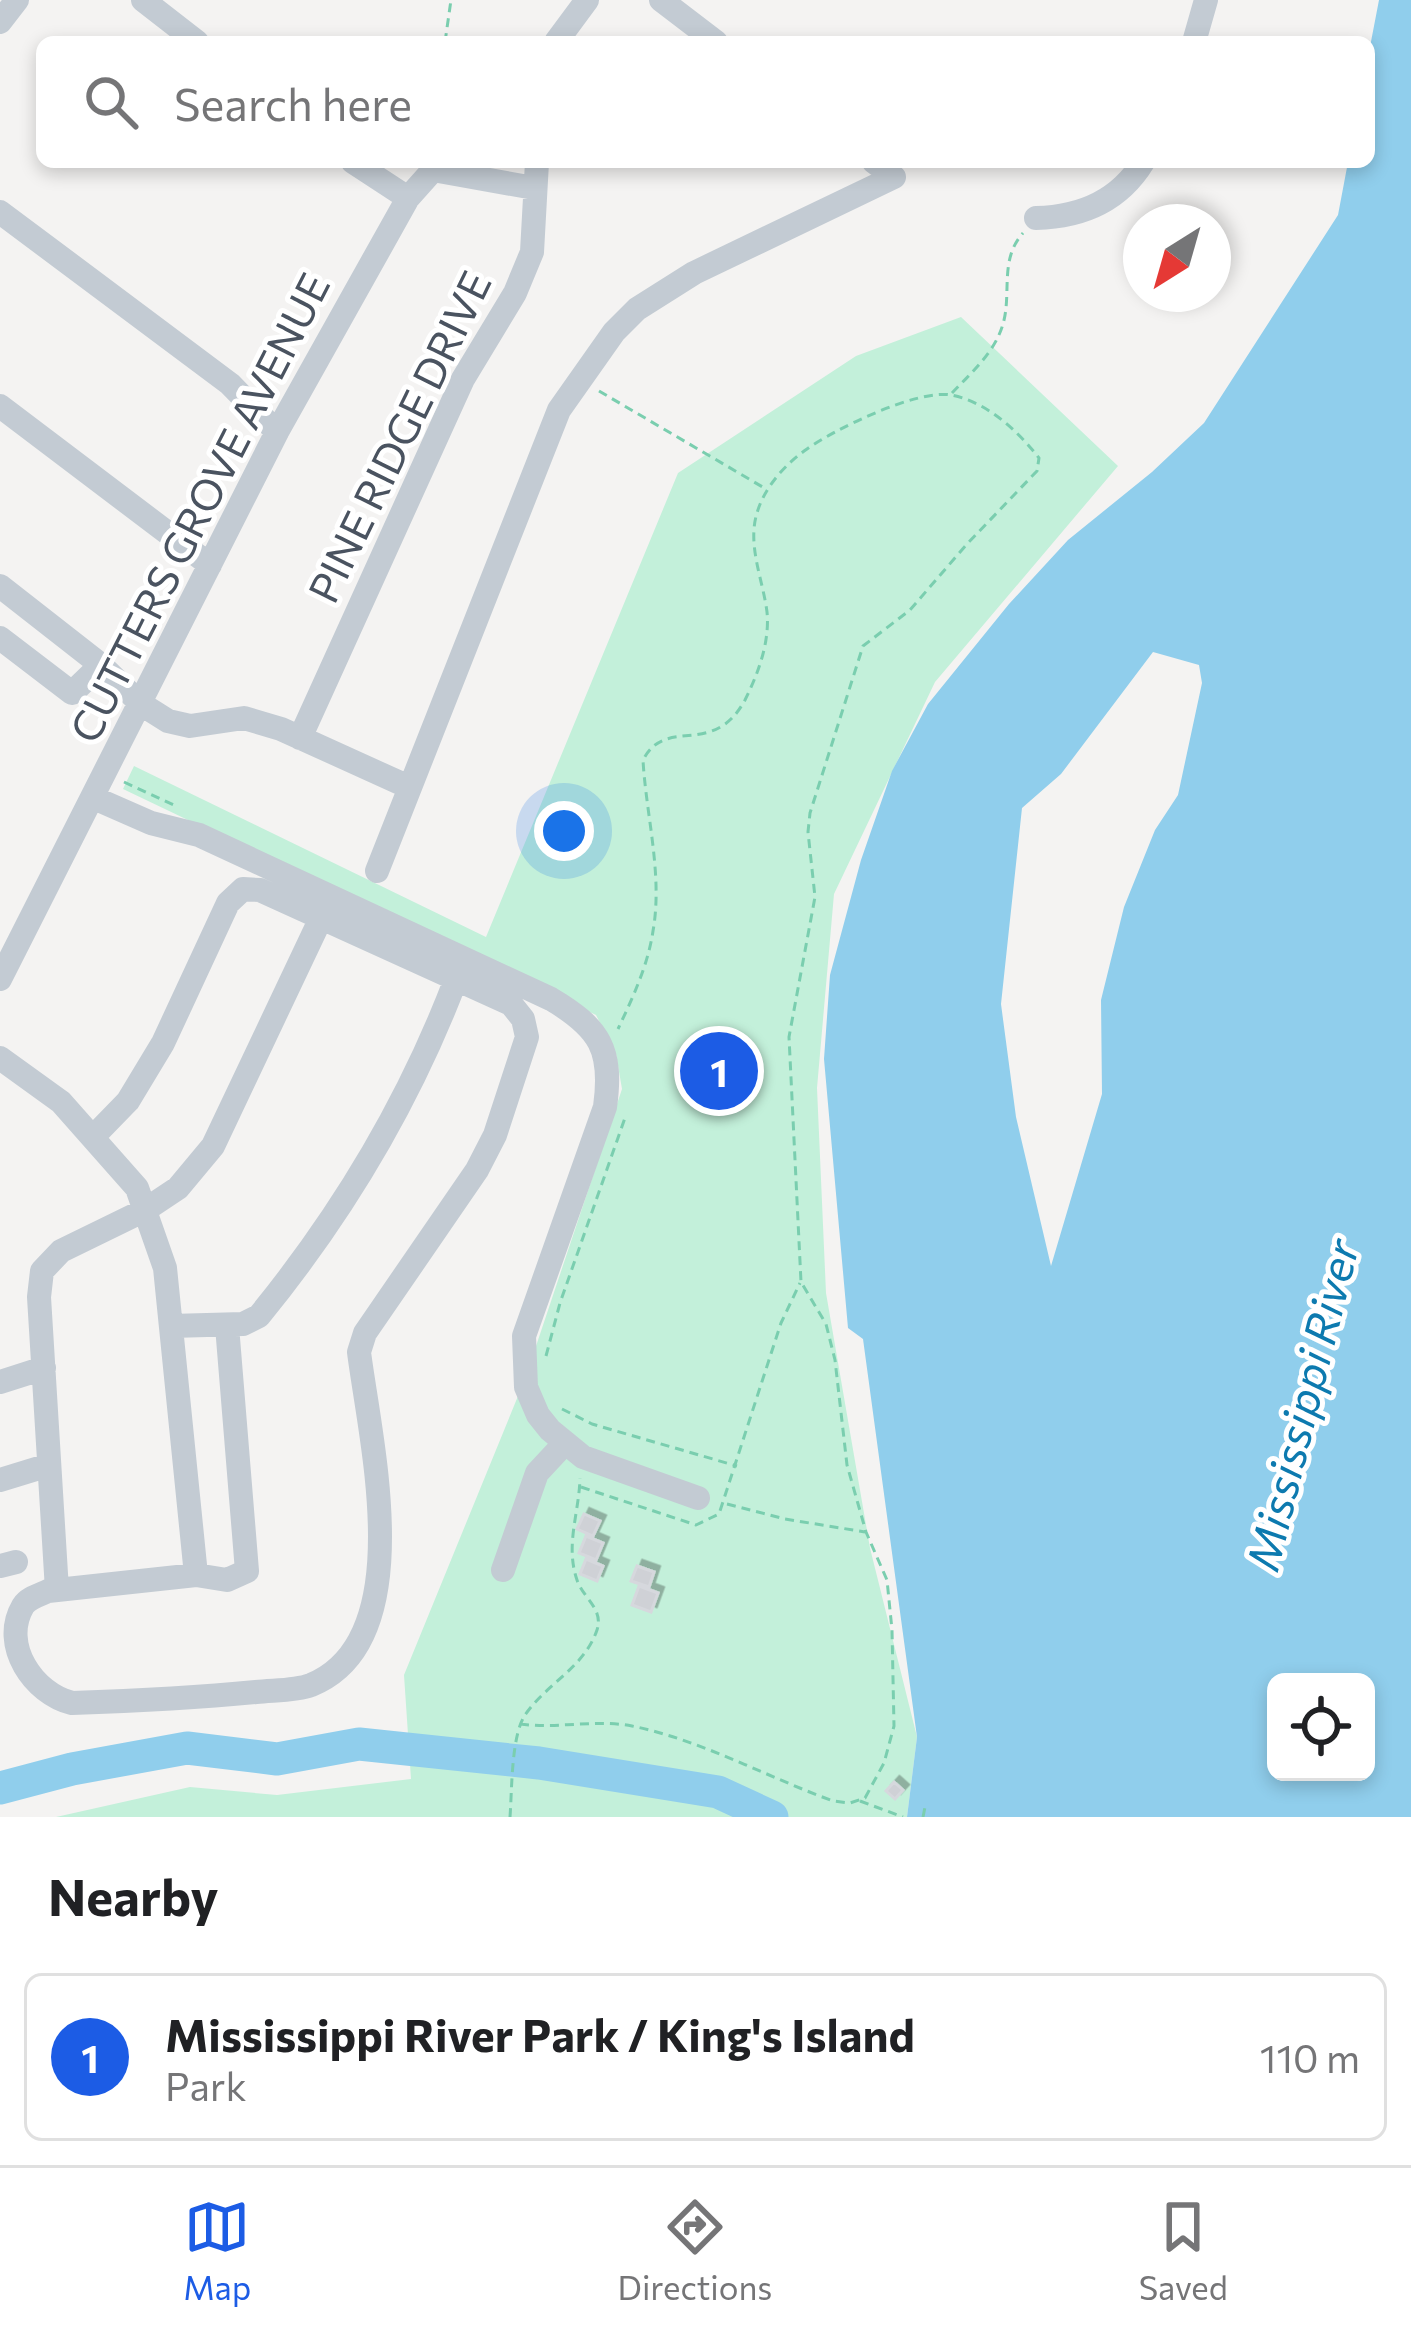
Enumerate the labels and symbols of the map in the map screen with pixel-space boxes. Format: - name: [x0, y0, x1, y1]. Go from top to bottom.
- north arrow: [1123, 204, 1231, 312]
- street label: PINE RIDGE DRIVE: [296, 262, 501, 610]
- street label: CUTTERS GROVE AVENUE: [57, 264, 339, 750]
- your location: [534, 801, 594, 861]
- pin: 1: [680, 1026, 758, 1116]
- water label: Mississippi River: [1233, 1231, 1369, 1576]

